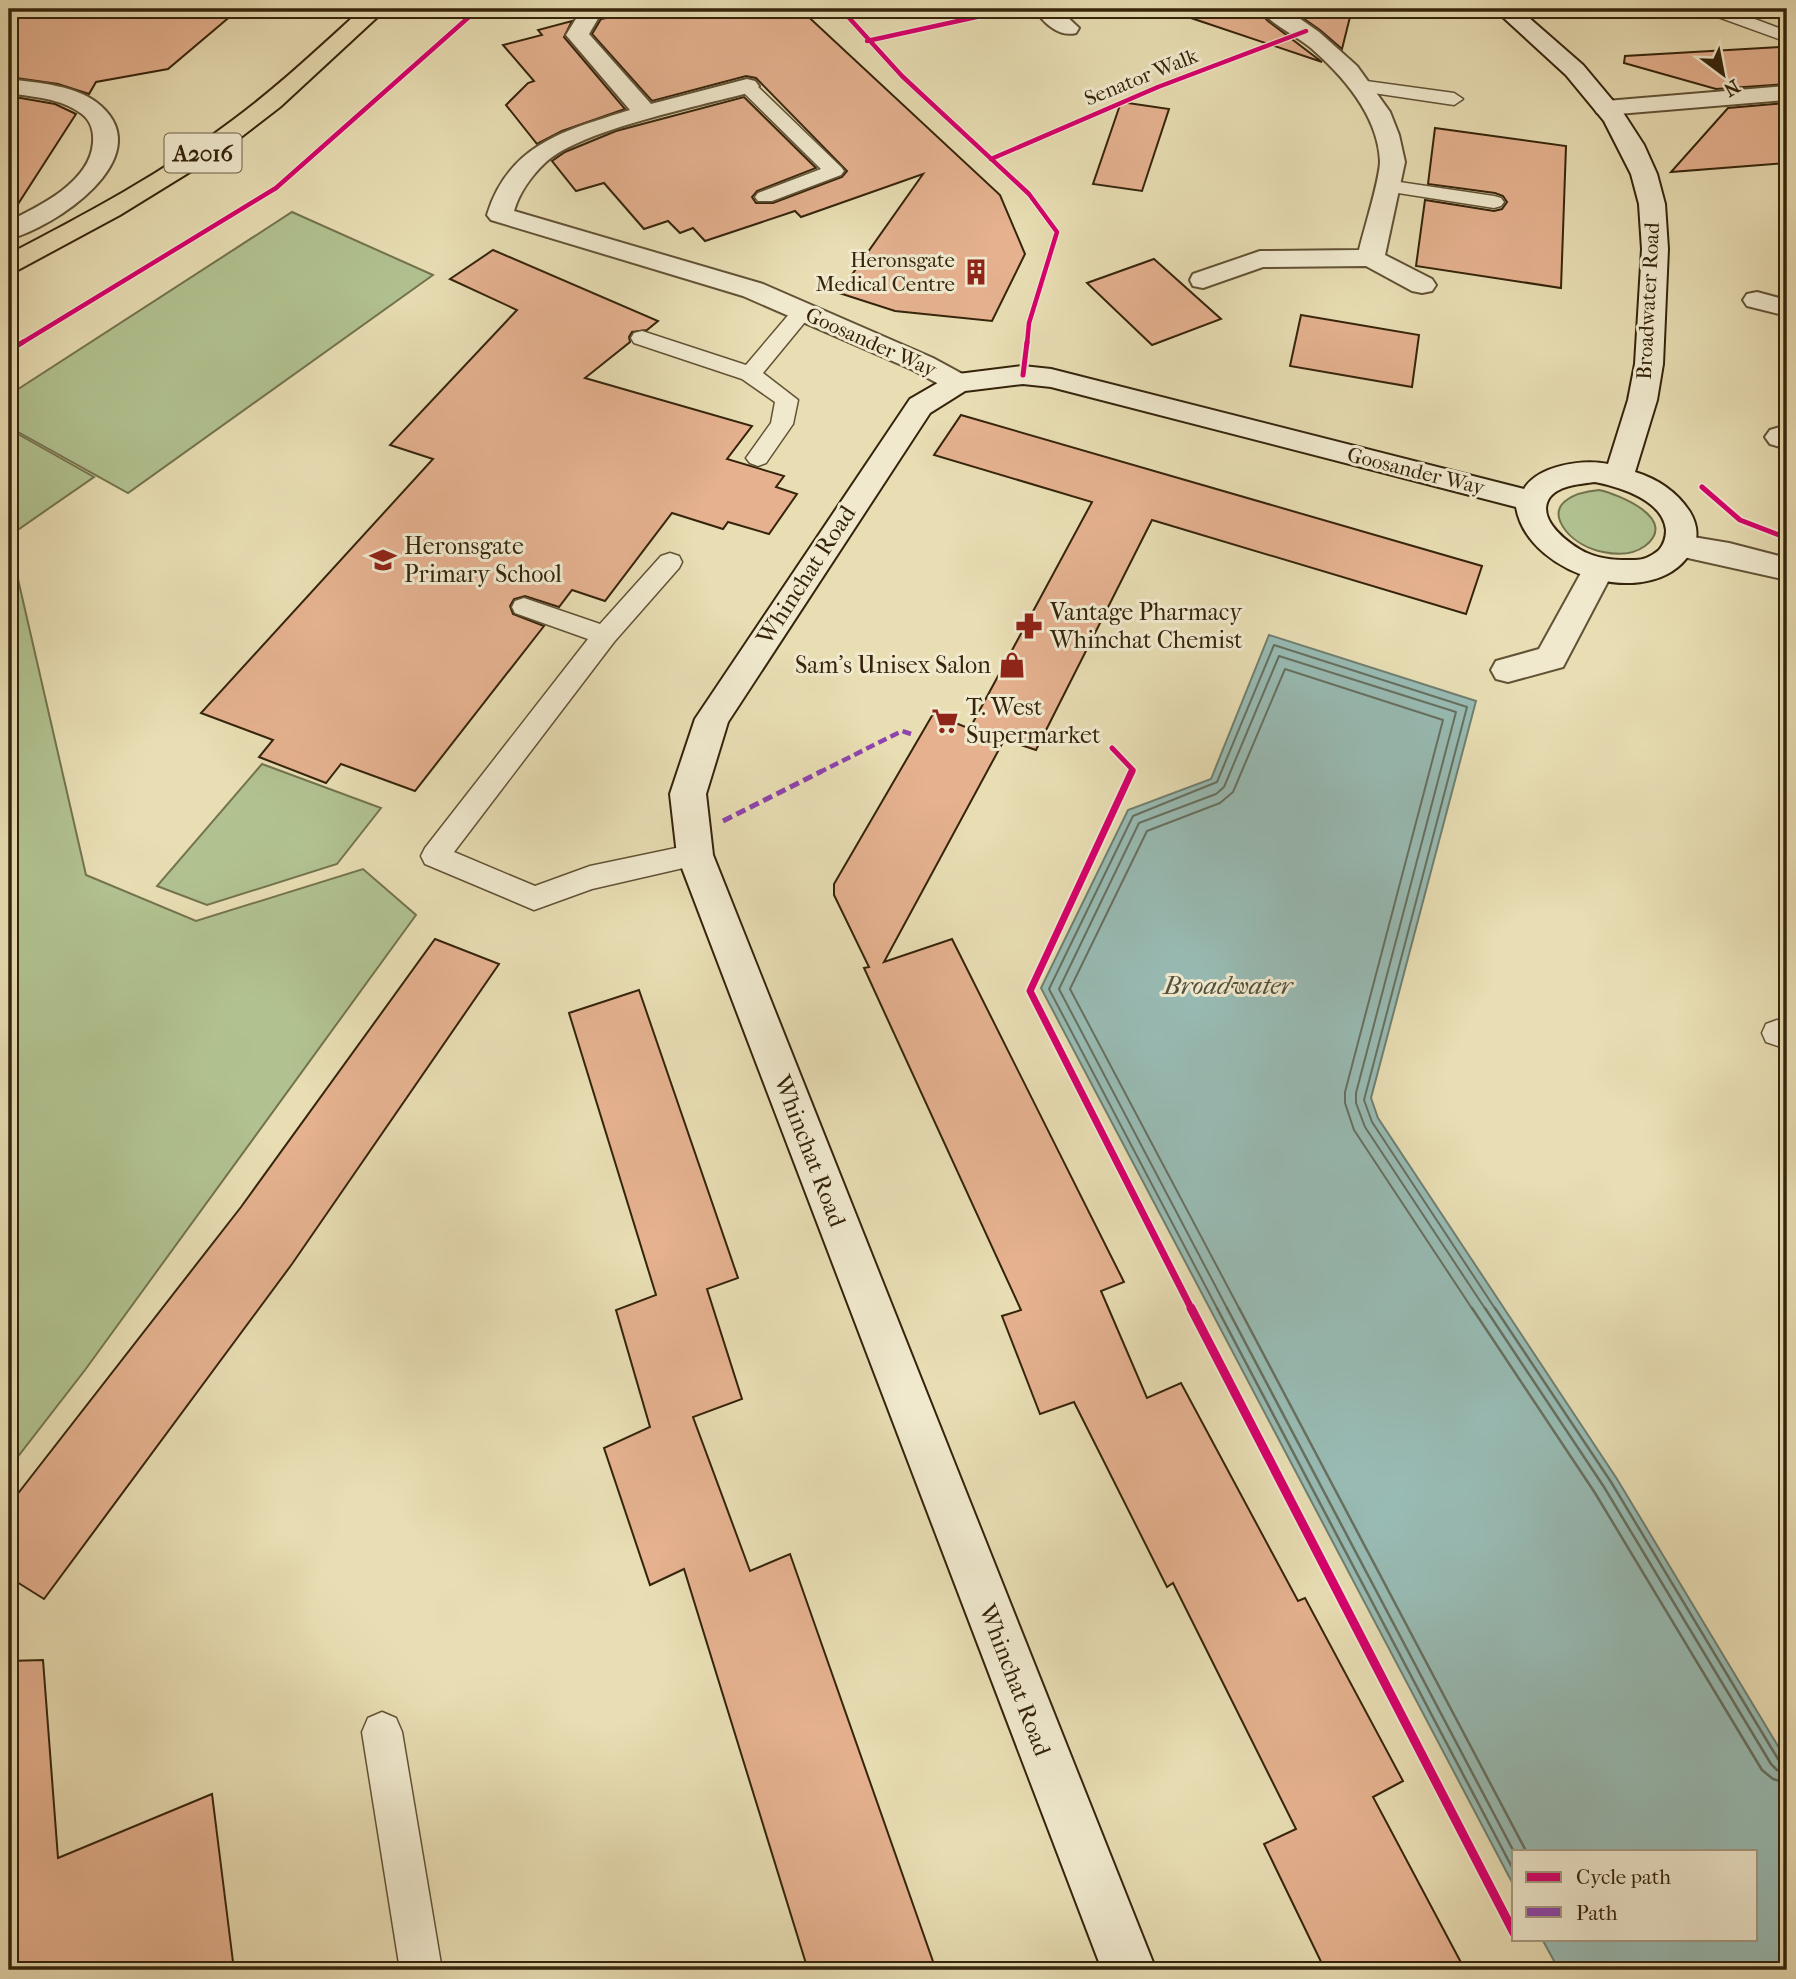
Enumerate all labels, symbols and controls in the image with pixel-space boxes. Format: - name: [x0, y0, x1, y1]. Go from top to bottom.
- north arrow: [1688, 38, 1758, 108]
- street label: Senator Walk: [1081, 43, 1201, 111]
- text: N: [1719, 74, 1743, 101]
- road number: A2016: [164, 134, 242, 172]
- street label: Broadwater Road: [1632, 221, 1664, 380]
- place label: Heronsgate Medical Centre: [816, 248, 955, 296]
- building icon: Heronsgate Medical Centre: [961, 257, 991, 287]
- street label: Goosander Way: [802, 302, 941, 382]
- street label: Goosander Way: [1345, 442, 1488, 500]
- street label: Whinchat Road: [750, 499, 862, 651]
- place label: Heronsgate Primary School: [404, 532, 562, 588]
- school or university icon: Heronsgate Primary School: [368, 545, 398, 575]
- place label: Vantage Pharmacy Whinchat Chemist: [1049, 598, 1243, 654]
- pharmacy icon: Vantage Pharmacy Whinchat Chemist: [1014, 611, 1044, 641]
- shop icon: Sam's Unisex Salon: [997, 650, 1027, 680]
- place label: Sam's Unisex Salon: [795, 651, 991, 679]
- place label: T. West Supermarket: [966, 693, 1101, 749]
- supermarket icon: T. West Supermarket: [930, 706, 960, 736]
- water label: Broadwater: [1162, 970, 1295, 1001]
- street label: Whinchat Road: [768, 1070, 852, 1232]
- street label: Whinchat Road: [973, 1599, 1057, 1761]
- legend: [1512, 1850, 1758, 1940]
- text: Cycle path: [1576, 1865, 1671, 1889]
- text: Path: [1576, 1901, 1618, 1925]

